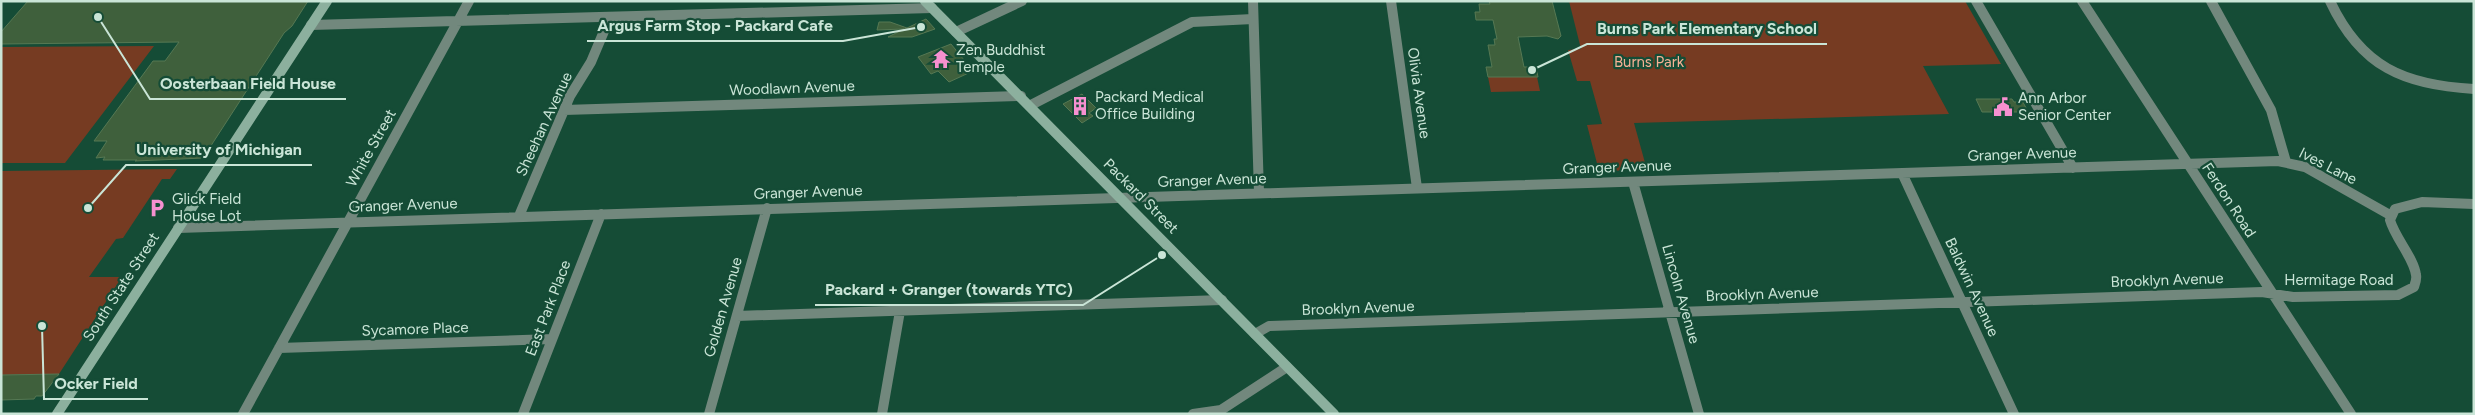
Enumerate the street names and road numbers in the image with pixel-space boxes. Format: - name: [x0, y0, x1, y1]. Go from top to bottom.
- street label: Olivia Avenue: [1404, 46, 1434, 140]
- street label: Sheehan Avenue: [512, 69, 576, 179]
- street label: Woodlawn Avenue: [729, 77, 855, 99]
- street label: White Street: [342, 106, 400, 190]
- street label: Granger Avenue: [1967, 143, 2077, 165]
- street label: Ives Lane: [2296, 144, 2360, 188]
- street label: Packard Street: [1100, 155, 1182, 237]
- street label: Granger Avenue: [1562, 156, 1672, 178]
- street label: Ferdon Road: [2198, 159, 2260, 241]
- street label: Granger Avenue: [1157, 169, 1267, 191]
- street label: Granger Avenue: [753, 181, 863, 203]
- street label: Granger Avenue: [348, 194, 458, 216]
- street label: South State Street: [79, 229, 163, 345]
- street label: Baldwin Avenue: [1941, 235, 2003, 339]
- street label: Lincoln Avenue: [1658, 242, 1704, 346]
- street label: Golden Avenue: [700, 255, 746, 359]
- street label: East Park Place: [521, 258, 575, 358]
- street label: Brooklyn Avenue: [2110, 269, 2224, 291]
- street label: Hermitage Road: [2284, 271, 2394, 289]
- street label: Brooklyn Avenue: [1705, 283, 1819, 305]
- street label: Brooklyn Avenue: [1301, 297, 1415, 319]
- street label: Sycamore Place: [361, 318, 469, 340]

